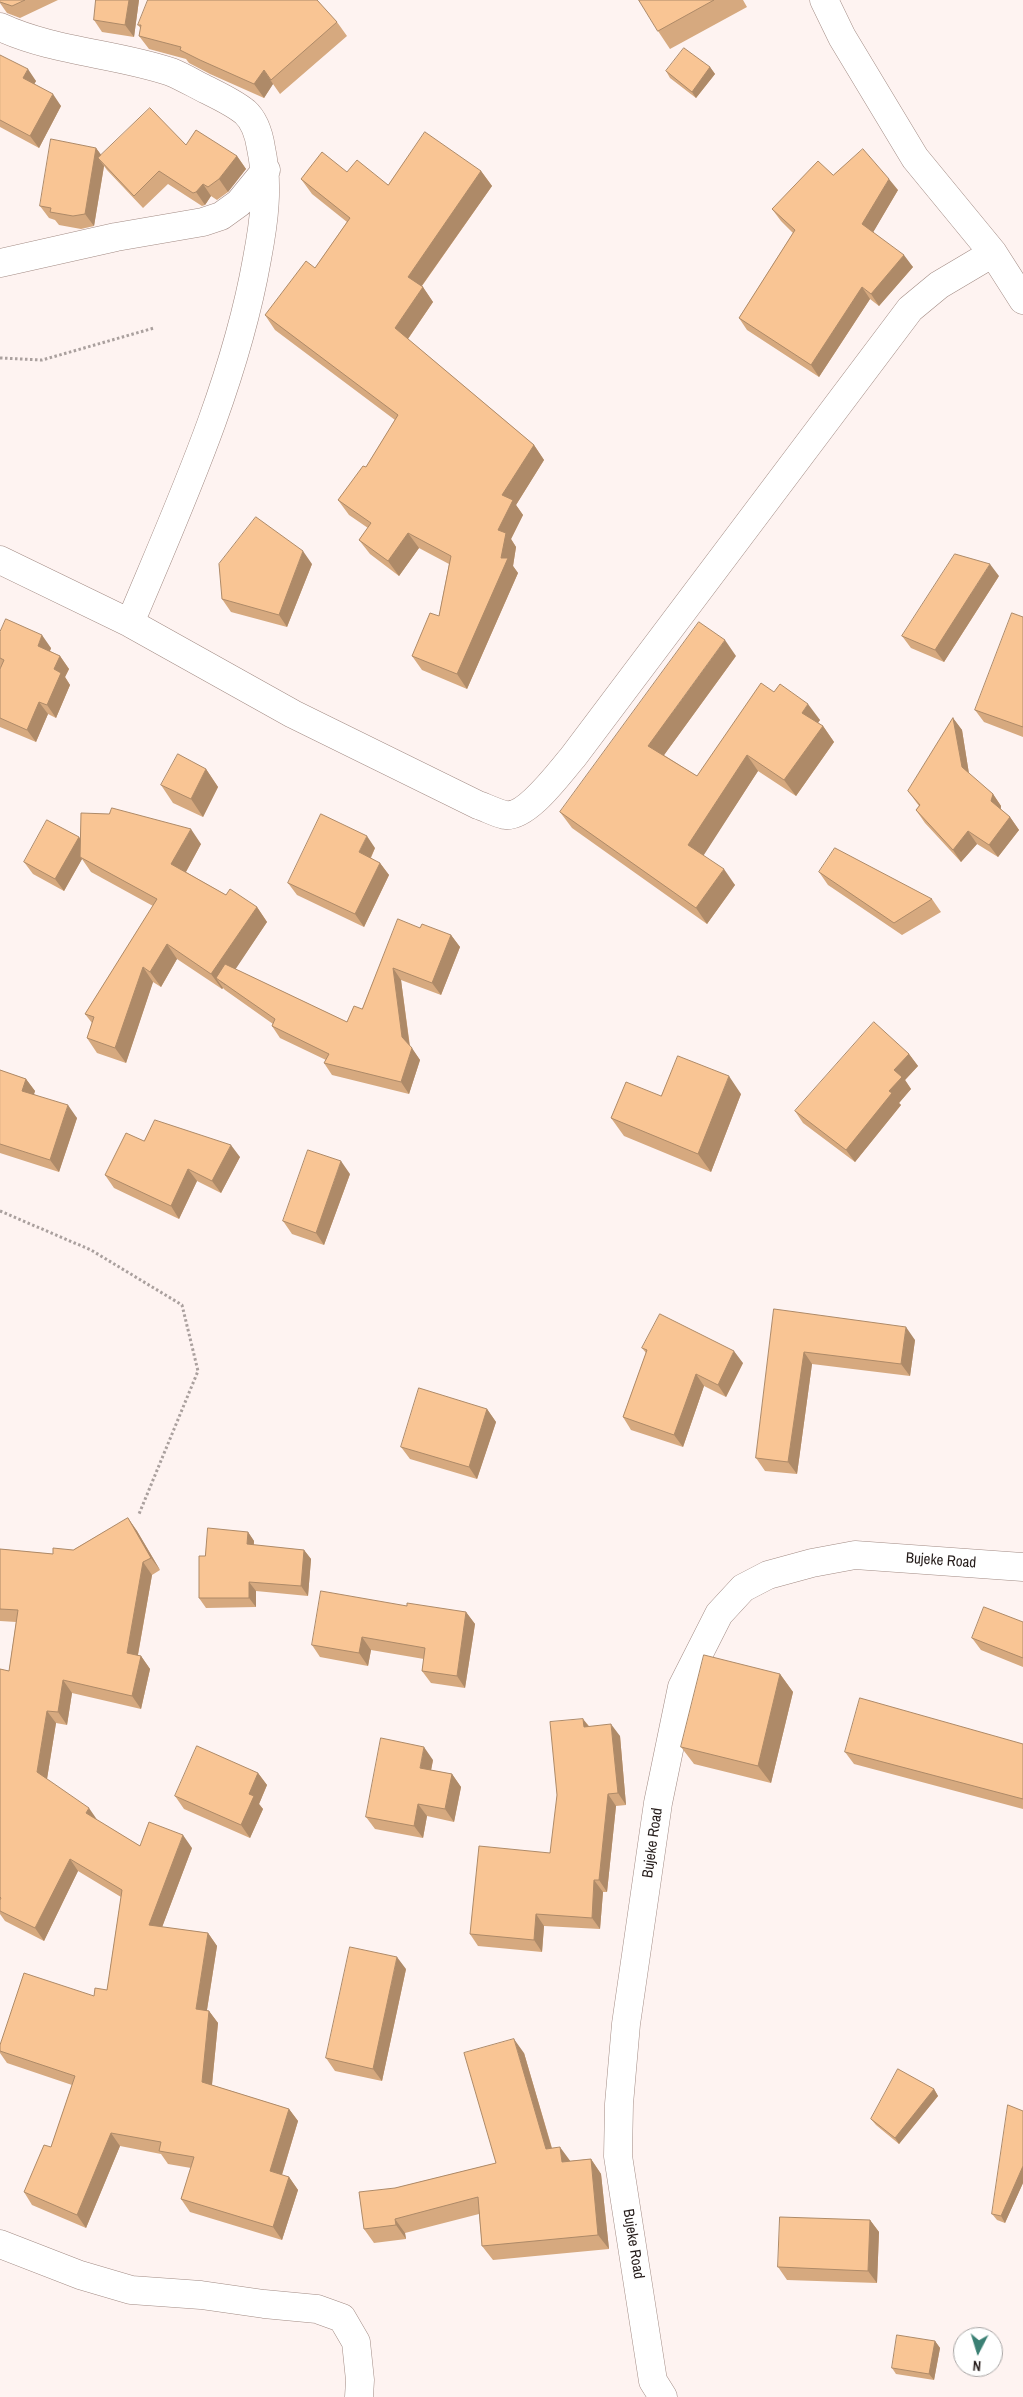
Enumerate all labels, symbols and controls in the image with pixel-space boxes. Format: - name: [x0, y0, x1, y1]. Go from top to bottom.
- street label: Bujeke Road: [905, 1550, 977, 1572]
- street label: Bujeke Road: [639, 1807, 667, 1879]
- street label: Bujeke Road: [619, 2208, 647, 2280]
- north arrow: [953, 2327, 1003, 2377]
- text: N: [972, 2357, 982, 2375]

